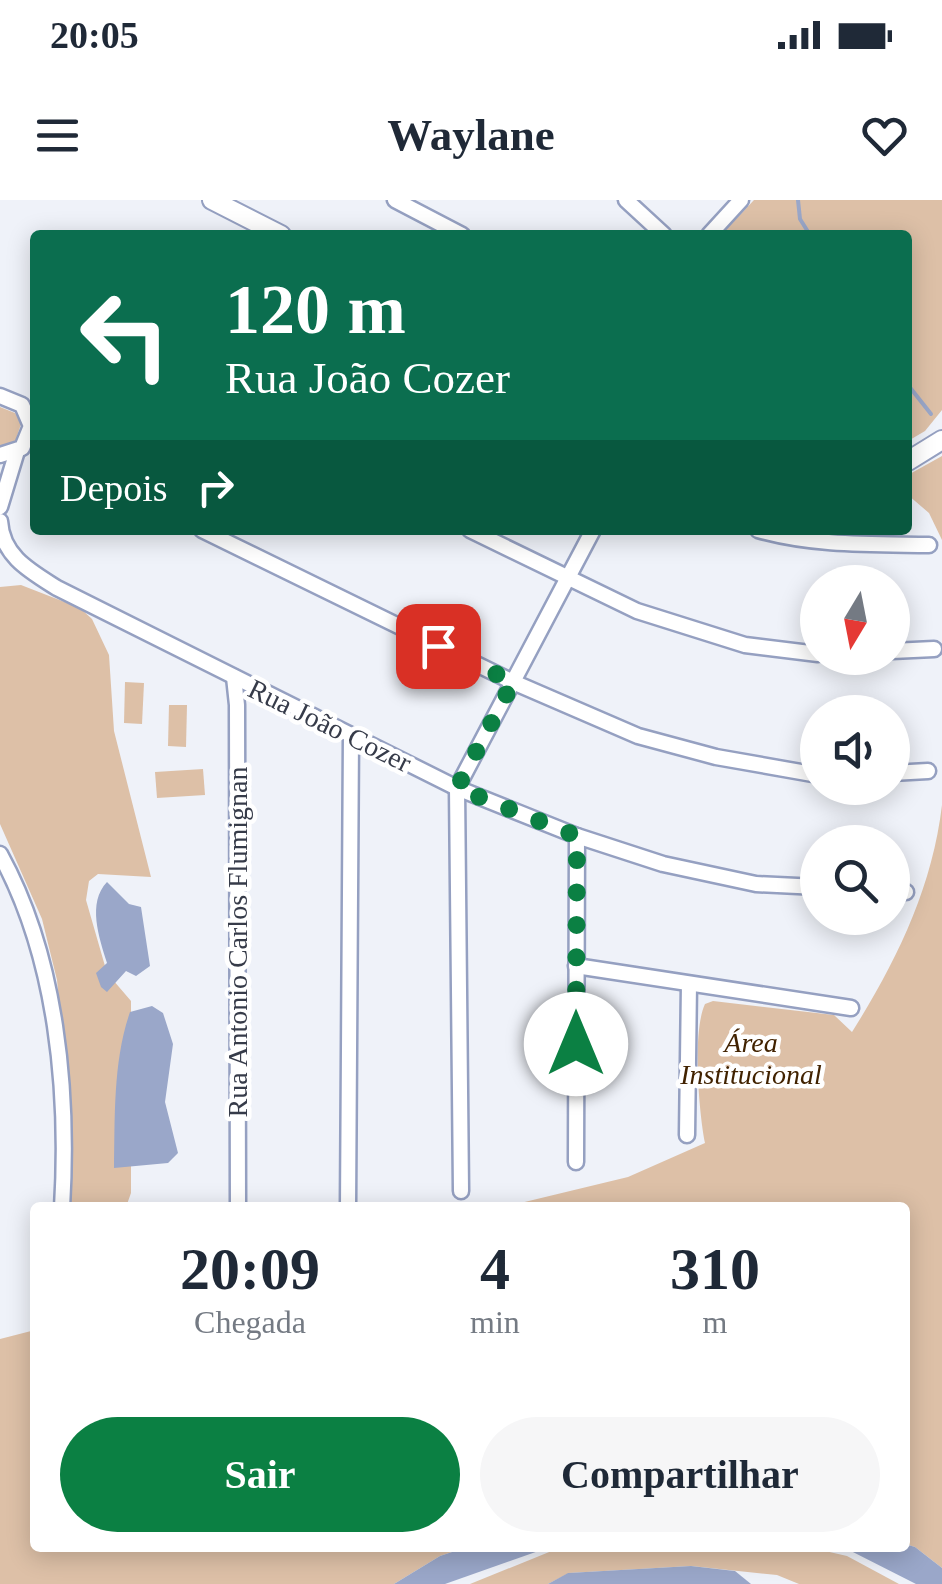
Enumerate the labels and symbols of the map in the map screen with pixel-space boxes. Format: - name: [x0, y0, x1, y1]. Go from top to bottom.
- north arrow: [800, 565, 910, 675]
- pin: [396, 604, 481, 689]
- street label: Rua João Cozer: [243, 673, 417, 779]
- street label: Rua Antonio Carlos Flumignan: [222, 767, 253, 1117]
- position arrow: [524, 992, 628, 1096]
- park label: Área Institucional: [679, 1027, 822, 1090]

